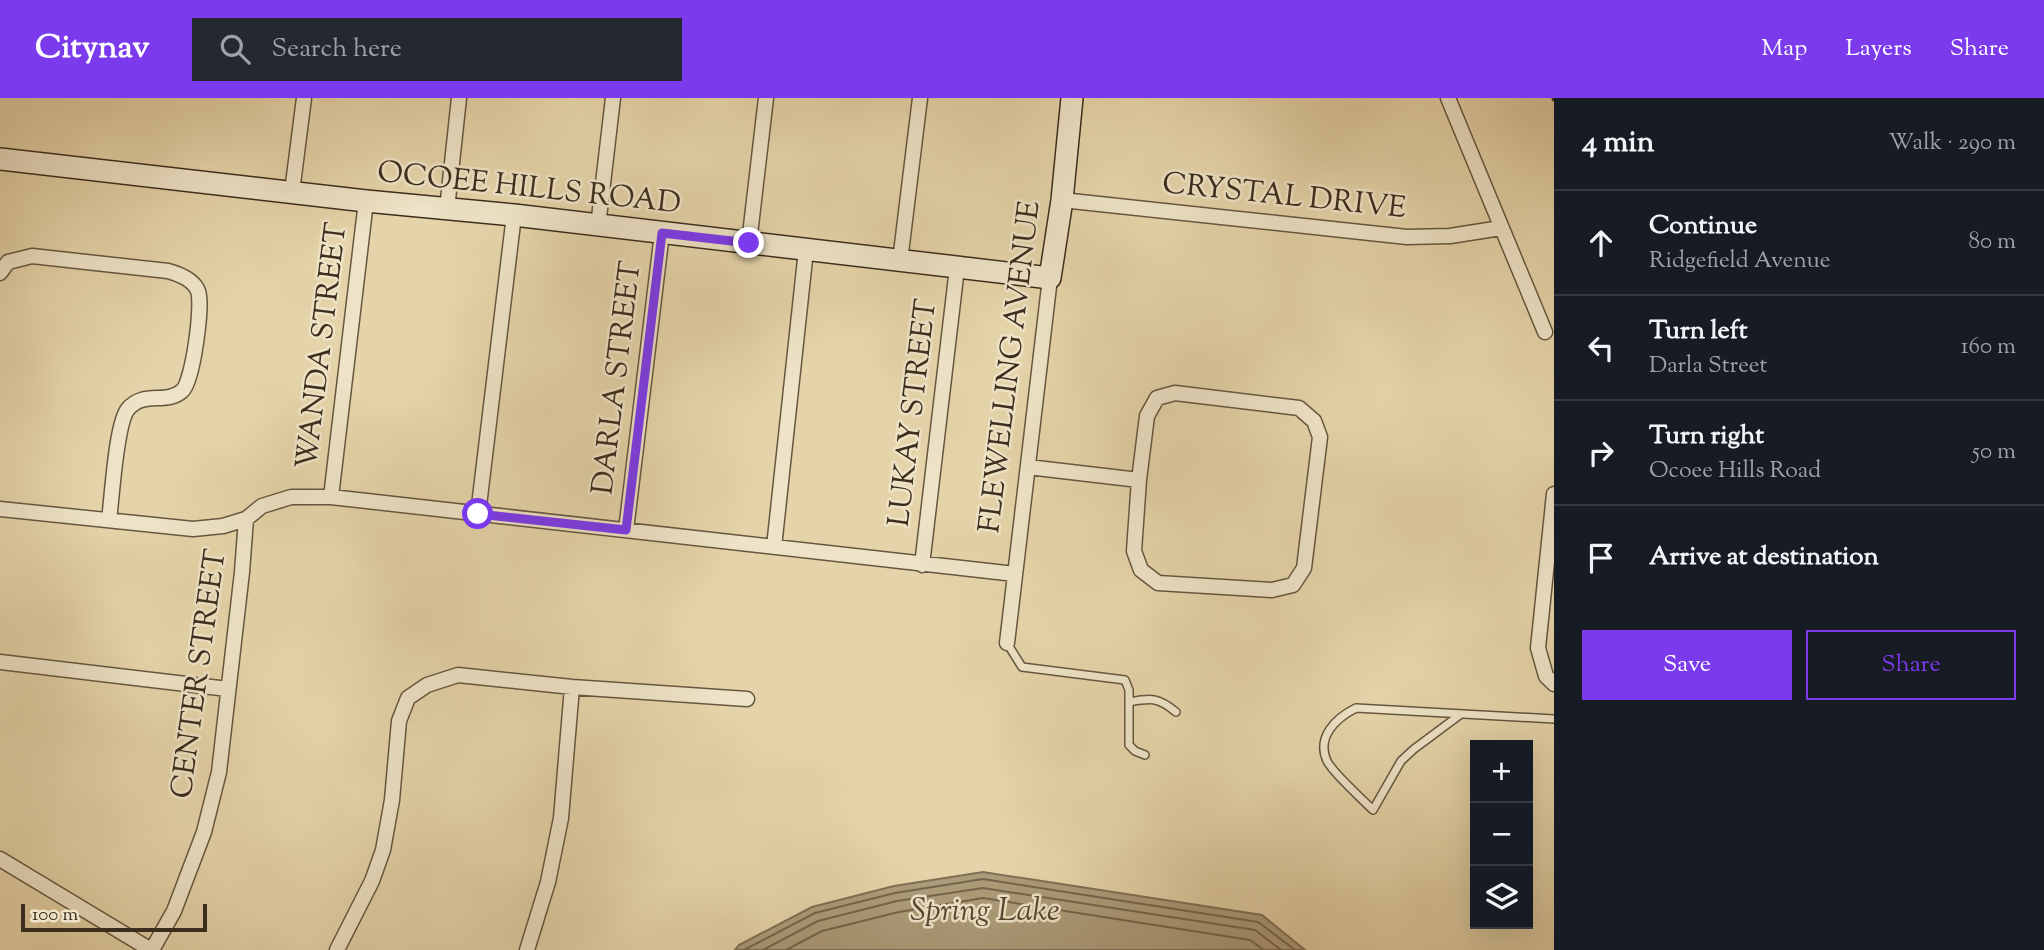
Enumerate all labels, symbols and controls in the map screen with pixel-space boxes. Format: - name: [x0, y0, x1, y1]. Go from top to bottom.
- search box: [192, 18, 682, 81]
- text: Citynav: [35, 25, 150, 73]
- icon: search: [216, 30, 254, 68]
- text: Search here: [272, 31, 402, 68]
- text: Map: [1761, 32, 1807, 66]
- text: Layers: [1845, 32, 1912, 66]
- text: Share: [1950, 32, 2009, 66]
- text: 4 min: [1582, 122, 1655, 165]
- text: Walk · 290 m: [1888, 127, 2016, 160]
- street label: OCOEE HILLS ROAD: [375, 152, 683, 226]
- street label: CRYSTAL DRIVE: [1160, 163, 1408, 231]
- street label: FLEWELLING AVENUE: [969, 199, 1053, 535]
- text: Continue: [1649, 208, 1757, 245]
- street label: WANDA STREET: [287, 220, 359, 472]
- icon: ahead: [1582, 224, 1620, 262]
- text: 80 m: [1968, 226, 2016, 259]
- route end: [733, 227, 764, 258]
- text: Ridgefield Avenue: [1649, 245, 1831, 278]
- street label: DARLA STREET: [582, 259, 654, 497]
- street label: LUKAY STREET: [879, 297, 949, 529]
- text: Turn left: [1649, 313, 1748, 350]
- icon: left: [1582, 329, 1620, 367]
- text: 160 m: [1961, 331, 2016, 364]
- text: Darla Street: [1649, 350, 1767, 383]
- text: Turn right: [1649, 418, 1764, 455]
- icon: right: [1582, 434, 1620, 472]
- text: 50 m: [1972, 436, 2016, 469]
- text: Ocoee Hills Road: [1649, 455, 1821, 488]
- route start: [462, 498, 493, 529]
- icon: arrive: [1582, 539, 1620, 577]
- text: Arrive at destination: [1649, 539, 1879, 576]
- street label: CENTER STREET: [161, 547, 239, 801]
- button: Save: [1582, 630, 1792, 700]
- button: Share: [1806, 630, 2016, 700]
- map controls: [1470, 740, 1533, 929]
- button: +: [1470, 740, 1533, 803]
- button: −: [1470, 803, 1533, 866]
- button: layers: [1470, 866, 1533, 929]
- water label: Spring Lake: [910, 889, 1060, 935]
- scale bar: [21, 901, 206, 933]
- text: 100 m: [32, 902, 78, 929]

